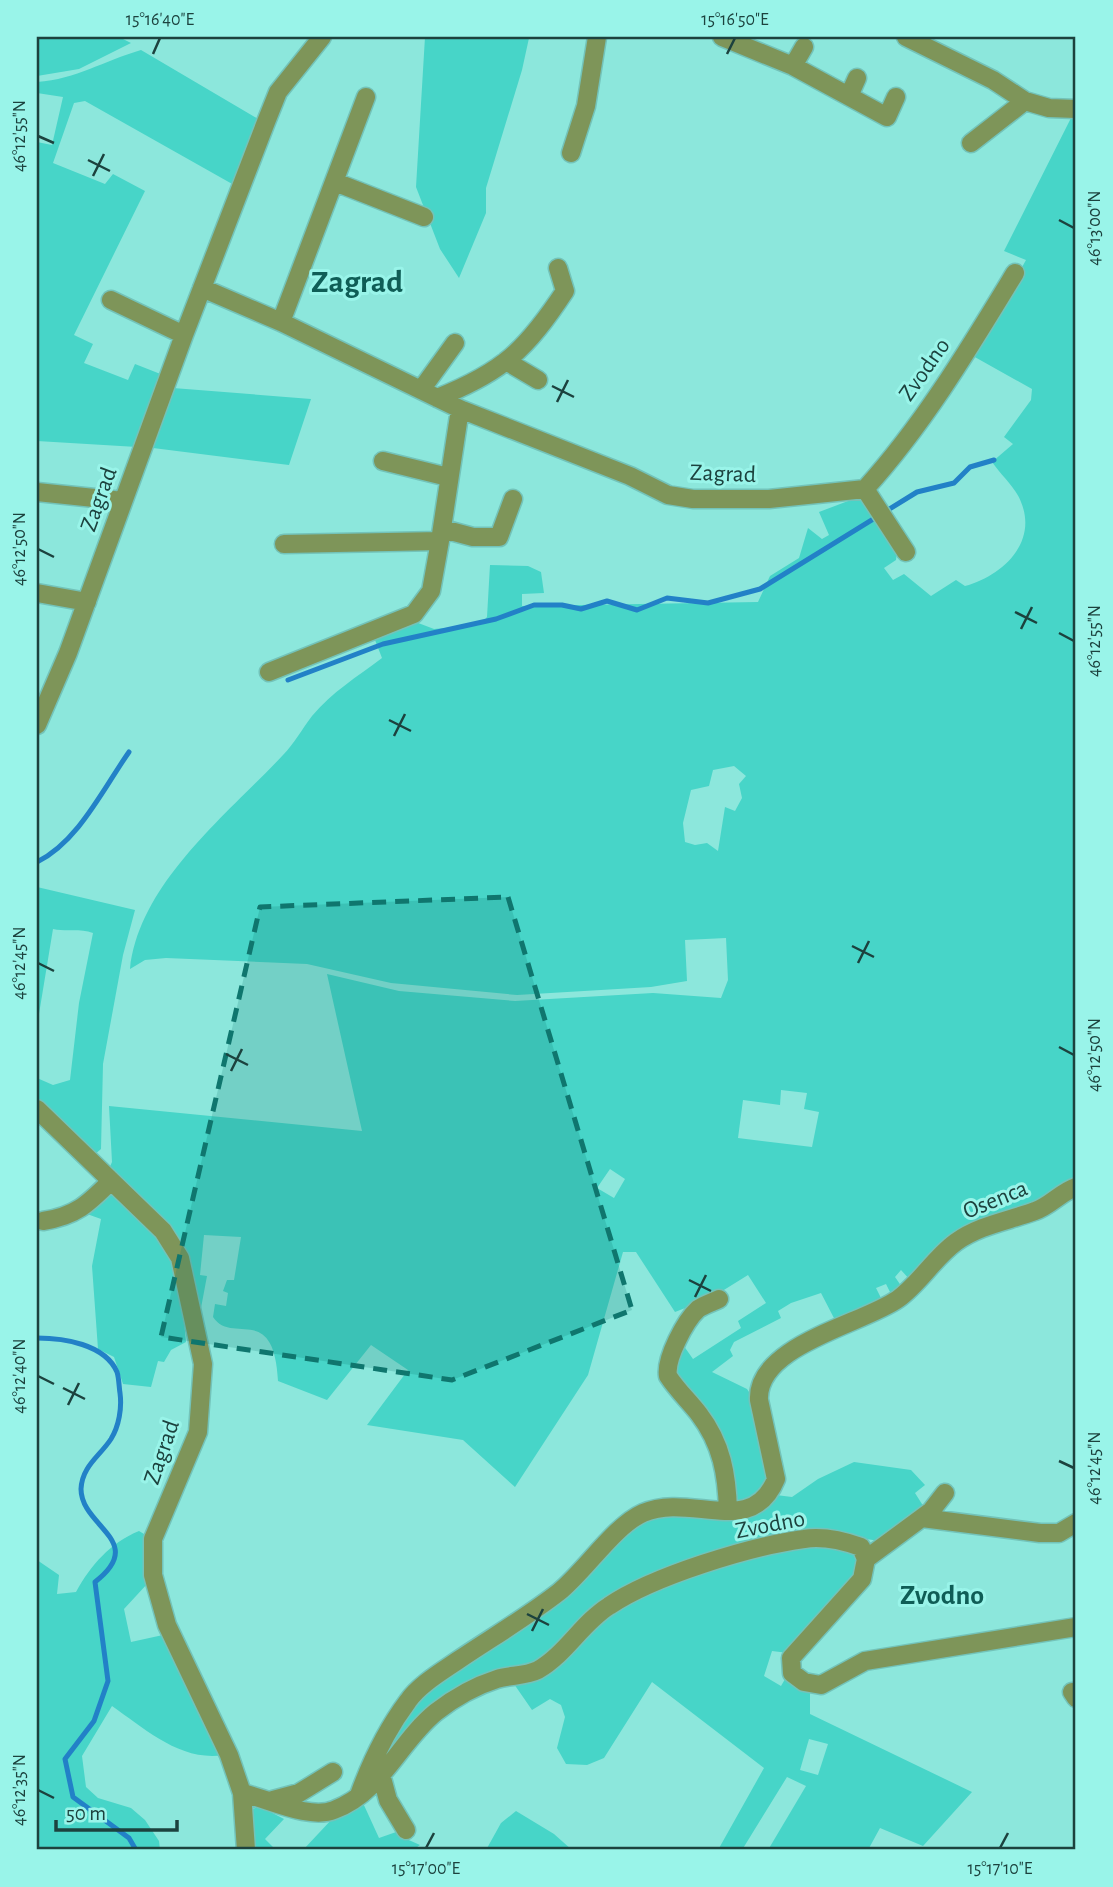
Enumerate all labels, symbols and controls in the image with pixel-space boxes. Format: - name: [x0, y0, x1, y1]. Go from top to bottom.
- text: 15°16'40"E: [126, 11, 195, 29]
- text: 15°16'50"E: [701, 11, 769, 29]
- text: 46°12'55"N: [11, 100, 29, 172]
- text: 46°13'00"N: [1086, 190, 1104, 266]
- district label: Zagrad: [311, 266, 403, 298]
- street label: Zvodno: [895, 334, 955, 405]
- street label: Zagrad: [689, 461, 757, 487]
- street label: Zagrad: [76, 464, 122, 535]
- text: 46°12'50"N: [11, 512, 29, 586]
- text: 46°12'55"N: [1086, 605, 1104, 677]
- text: 46°12'45"N: [11, 926, 29, 1000]
- text: 46°12'50"N: [1086, 1018, 1104, 1092]
- street label: Osenca: [960, 1176, 1031, 1224]
- text: 46°12'40"N: [11, 1338, 29, 1414]
- street label: Zagrad: [140, 1417, 184, 1488]
- text: 46°12'45"N: [1086, 1431, 1104, 1505]
- street label: Zvodno: [733, 1506, 807, 1543]
- district label: Zvodno: [900, 1582, 984, 1610]
- text: 46°12'35"N: [11, 1754, 29, 1826]
- scale bar: [56, 1789, 177, 1833]
- text: 50 m: [66, 1803, 106, 1824]
- text: 15°17'00"E: [392, 1860, 461, 1878]
- text: 15°17'10"E: [967, 1860, 1033, 1878]

